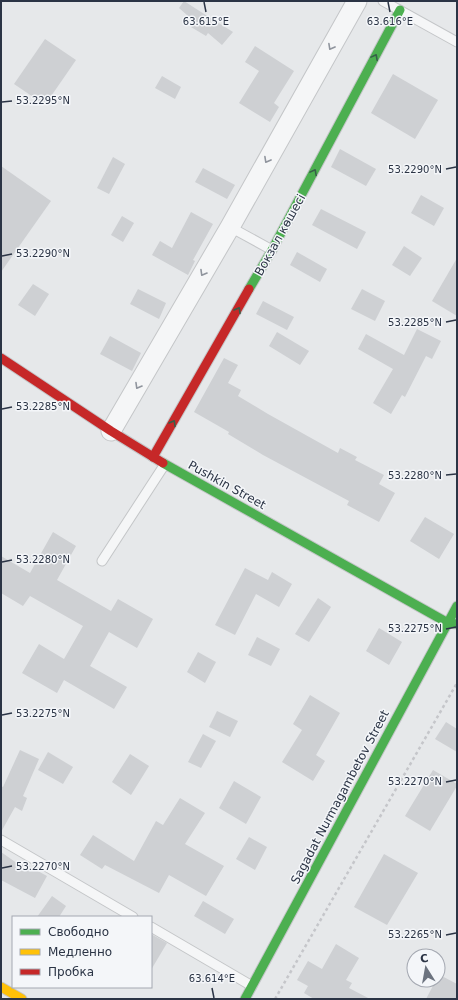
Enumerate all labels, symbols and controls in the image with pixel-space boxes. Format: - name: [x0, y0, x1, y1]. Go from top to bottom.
- text: 63.615°E: [183, 16, 229, 27]
- text: 63.616°E: [367, 16, 413, 27]
- one-way arrow: [328, 43, 335, 50]
- one-way arrow: [370, 54, 378, 61]
- text: 53.2295°N: [16, 95, 70, 106]
- one-way arrow: [264, 156, 271, 164]
- text: 53.2290°N: [388, 164, 442, 175]
- one-way arrow: [309, 169, 317, 176]
- street label: Вокзал көшесі: [252, 192, 308, 278]
- text: 53.2290°N: [16, 248, 70, 259]
- one-way arrow: [200, 269, 207, 276]
- one-way arrow: [233, 307, 240, 314]
- text: 53.2285°N: [388, 317, 442, 328]
- one-way arrow: [135, 382, 142, 389]
- text: 53.2285°N: [16, 401, 70, 412]
- one-way arrow: [168, 420, 175, 427]
- street label: Pushkin Street: [186, 458, 269, 512]
- text: 53.2280°N: [388, 470, 442, 481]
- text: 53.2280°N: [16, 554, 70, 565]
- text: 53.2275°N: [388, 623, 442, 634]
- street label: Sagadat Nurmagambetov Street: [288, 707, 392, 886]
- text: 53.2275°N: [16, 708, 70, 719]
- text: 53.2270°N: [388, 776, 442, 787]
- text: 53.2270°N: [16, 861, 70, 872]
- legend: [12, 916, 152, 988]
- text: Свободно: [48, 925, 109, 939]
- text: 53.2265°N: [388, 929, 442, 940]
- text: Медленно: [48, 945, 112, 959]
- north arrow: [406, 948, 446, 988]
- text: С: [419, 952, 429, 966]
- text: Пробка: [48, 965, 94, 979]
- text: 63.614°E: [189, 973, 235, 984]

